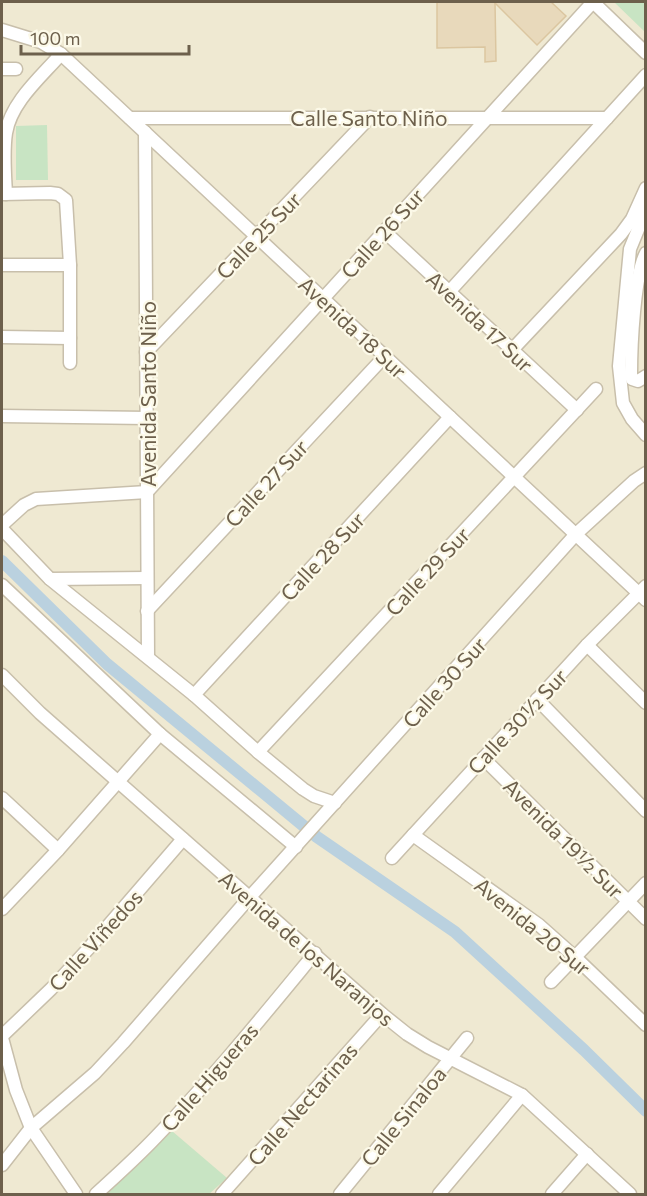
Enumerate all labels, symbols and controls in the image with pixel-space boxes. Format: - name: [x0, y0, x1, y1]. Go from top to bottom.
- scale bar: [21, 18, 189, 56]
- text: 100 m: [30, 27, 80, 49]
- street label: Calle Santo Niño: [290, 105, 448, 130]
- street label: Calle 26 Sur: [335, 183, 429, 283]
- street label: Calle 25 Sur: [210, 186, 306, 284]
- street label: Avenida 17 Sur: [422, 265, 538, 377]
- street label: Avenida 18 Sur: [294, 271, 412, 383]
- street label: Avenida Santo Niño: [135, 301, 160, 487]
- street label: Calle 27 Sur: [219, 434, 313, 532]
- street label: Calle 28 Sur: [275, 507, 369, 605]
- street label: Calle 29 Sur: [380, 522, 474, 620]
- street label: Calle 30 Sur: [397, 632, 491, 732]
- street label: Calle 30½ Sur: [462, 663, 572, 779]
- street label: Avenida 19½ Sur: [499, 773, 629, 903]
- street label: Avenida de los Naranjos: [214, 865, 400, 1031]
- street label: Avenida 20 Sur: [470, 872, 596, 980]
- street label: Calle Viñedos: [43, 884, 147, 996]
- street label: Calle Higueras: [155, 1018, 263, 1136]
- street label: Calle Nectarinas: [242, 1038, 362, 1170]
- street label: Calle Sinaloa: [355, 1061, 451, 1171]

